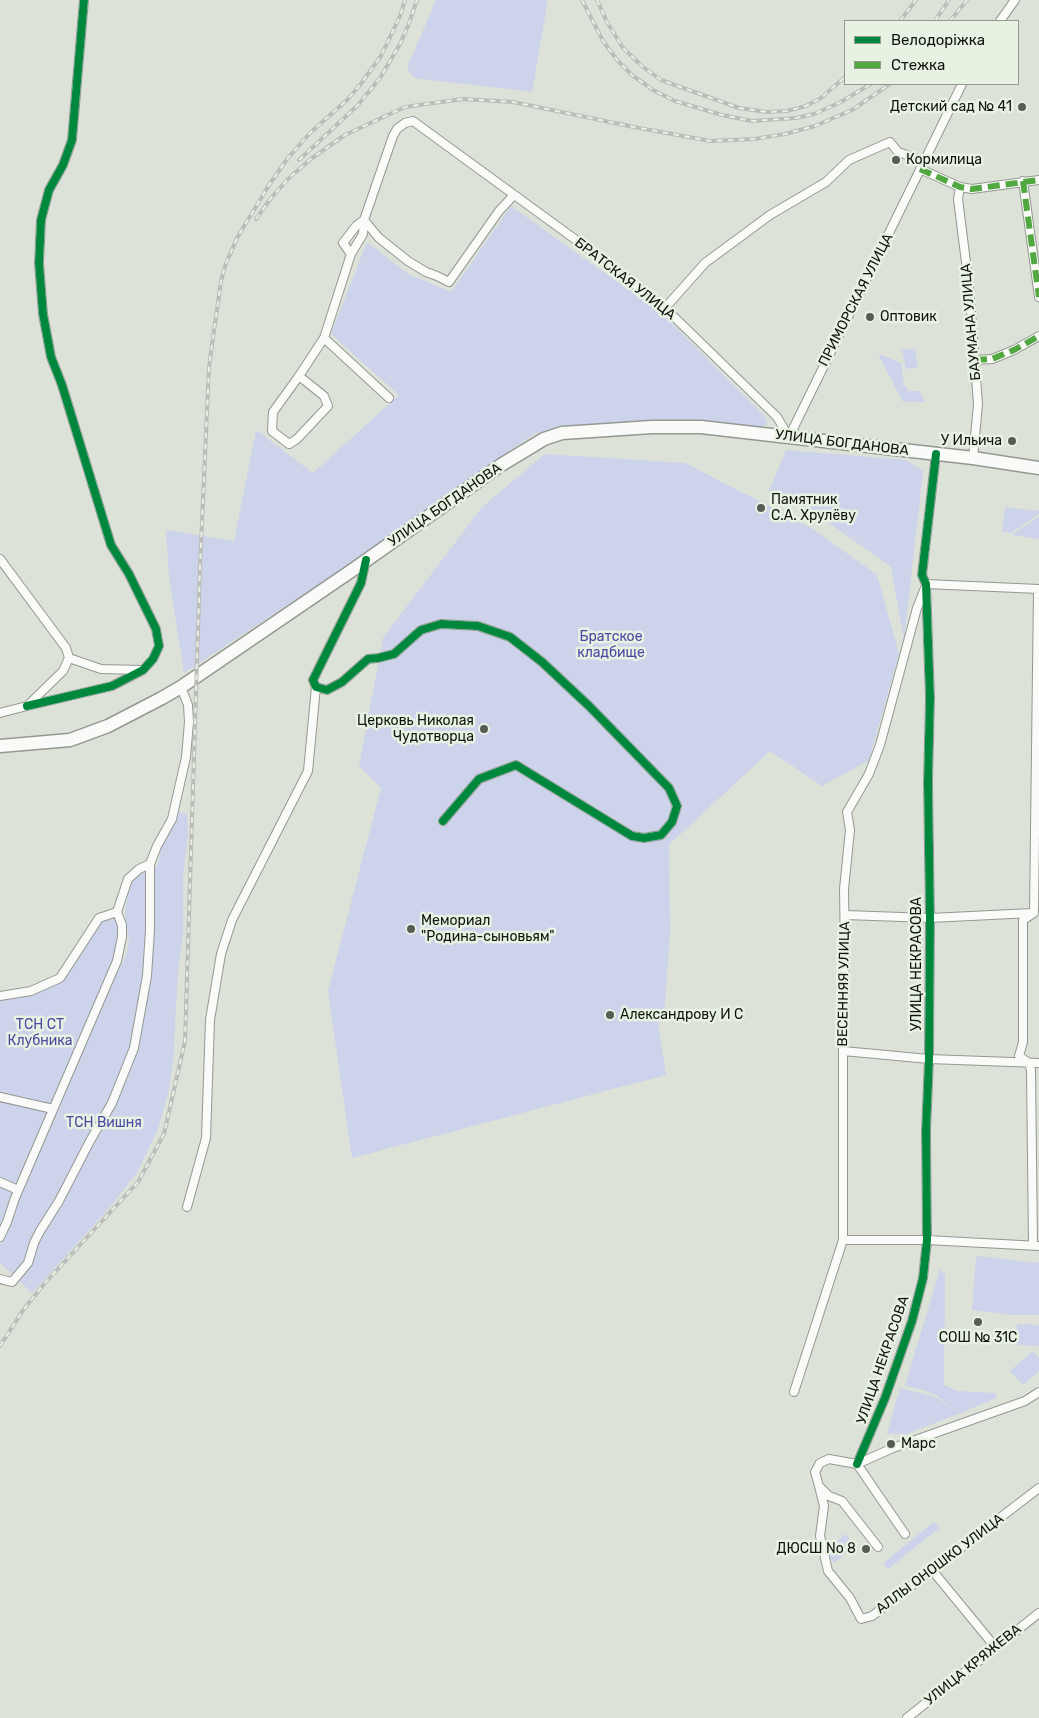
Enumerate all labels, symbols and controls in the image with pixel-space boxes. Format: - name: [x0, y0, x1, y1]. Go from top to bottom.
- legend: [844, 20, 1019, 85]
- text: Велодоріжка: [891, 31, 985, 49]
- text: Стежка: [891, 56, 945, 74]
- place label: Детский сад № 41: [890, 99, 1012, 115]
- marker: Детский сад № 41: [1016, 101, 1028, 113]
- place label: Кормилица: [906, 152, 982, 168]
- marker: Кормилица: [890, 154, 902, 166]
- street label: ПРИМОРСКАЯ УЛИЦА: [815, 231, 897, 369]
- street label: БРАТСКАЯ УЛИЦА: [571, 234, 679, 324]
- street label: БАУМАНА УЛИЦА: [958, 263, 984, 381]
- place label: Оптовик: [880, 309, 937, 325]
- marker: Оптовик: [864, 311, 876, 323]
- street label: УЛИЦА БОГДАНОВА: [774, 426, 910, 460]
- place label: У Ильича: [941, 433, 1002, 449]
- marker: У Ильича: [1006, 435, 1018, 447]
- street label: УЛИЦА БОГДАНОВА: [385, 460, 505, 550]
- place label: Памятник С.А. Хрулёву: [771, 492, 856, 524]
- marker: Памятник С.А. Хрулёву: [755, 502, 767, 514]
- park label: Братское кладбище: [577, 629, 645, 662]
- place label: Церковь Николая Чудотворца: [357, 713, 474, 746]
- marker: Церковь Николая Чудотворца: [478, 723, 490, 735]
- street label: УЛИЦА НЕКРАСОВА: [909, 897, 925, 1031]
- place label: Мемориал "Родина-сыновьям": [421, 913, 555, 946]
- street label: ВЕСЕННЯЯ УЛИЦА: [835, 921, 853, 1047]
- marker: Мемориал "Родина-сыновьям": [405, 923, 417, 935]
- place label: Александрову И С: [620, 1007, 743, 1023]
- marker: Александрову И С: [604, 1009, 616, 1021]
- park label: ТСН СТ Клубника: [7, 1017, 73, 1050]
- park label: ТСН Вишня: [66, 1115, 142, 1131]
- street label: УЛИЦА НЕКРАСОВА: [853, 1294, 913, 1426]
- marker: СОШ № 31С: [972, 1316, 984, 1328]
- place label: СОШ № 31С: [939, 1330, 1017, 1346]
- place label: Марс: [901, 1436, 936, 1452]
- marker: Марс: [885, 1438, 897, 1450]
- street label: АЛЛЫ ОНОШКО УЛИЦА: [873, 1510, 1007, 1618]
- place label: ДЮСШ No 8: [777, 1541, 856, 1557]
- marker: ДЮСШ No 8: [860, 1543, 872, 1555]
- street label: УЛИЦА КРЯЖЕВА: [921, 1621, 1025, 1709]

